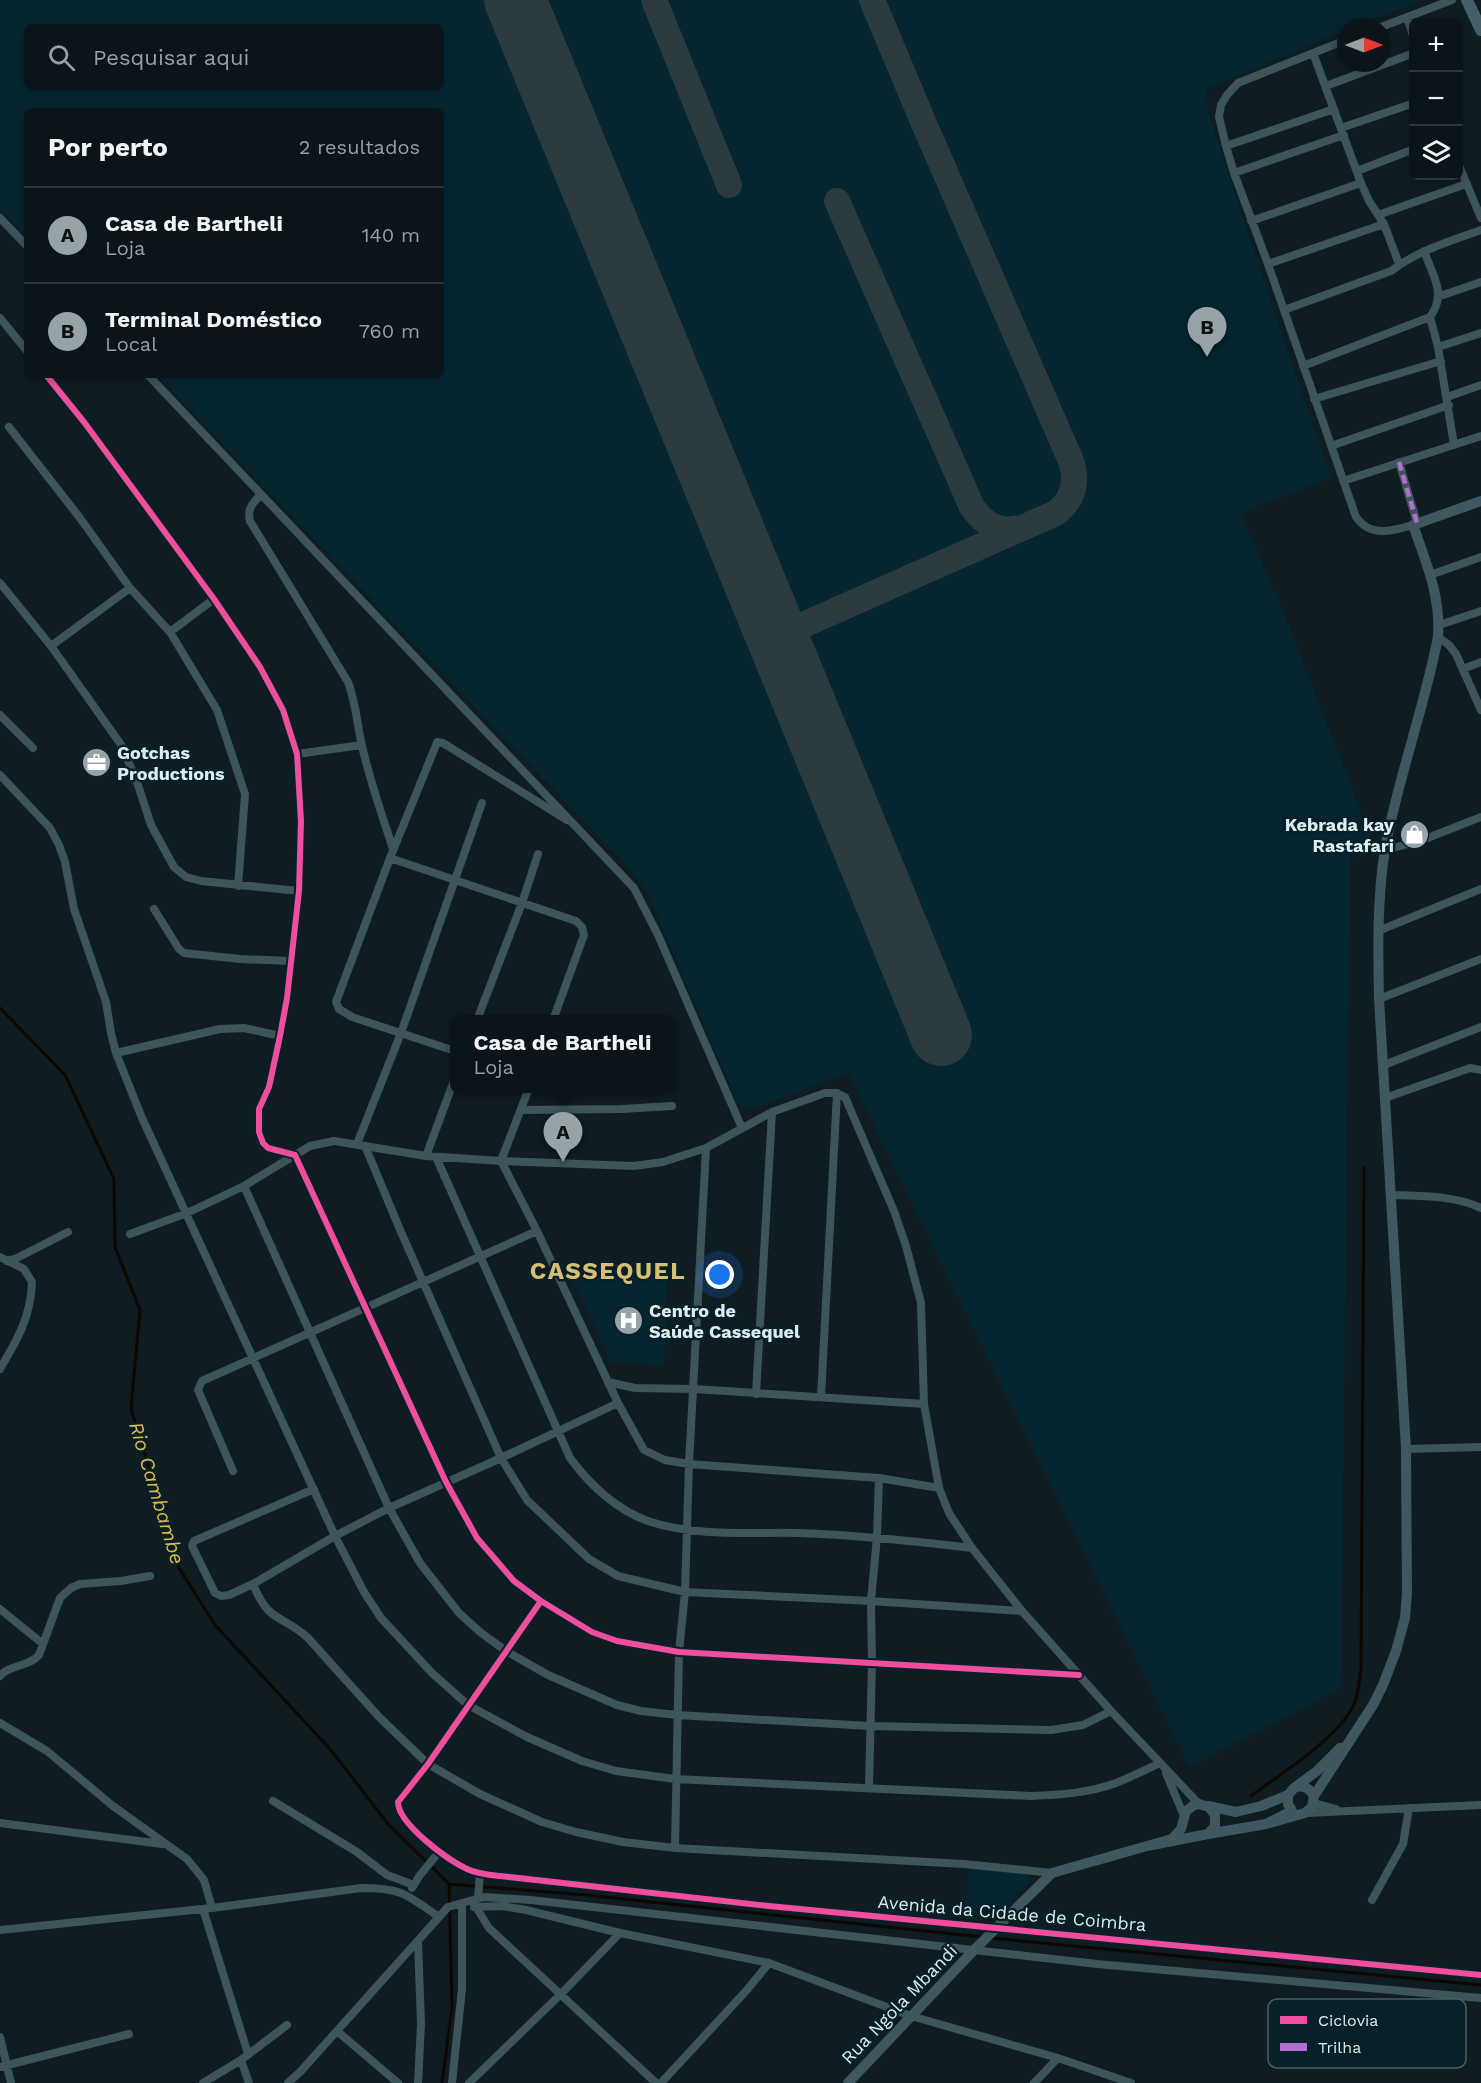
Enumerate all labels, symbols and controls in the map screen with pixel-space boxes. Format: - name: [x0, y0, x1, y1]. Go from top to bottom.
- north arrow: [1337, 18, 1391, 72]
- map controls: [1409, 18, 1463, 180]
- button: +: [1409, 18, 1463, 72]
- search box: [24, 24, 444, 90]
- icon: search: [45, 41, 78, 74]
- text: Pesquisar aqui: [93, 45, 249, 70]
- button: −: [1409, 72, 1463, 126]
- button: layers: [1409, 126, 1463, 180]
- text: Por perto: [48, 132, 168, 162]
- text: 2 resultados: [299, 135, 420, 159]
- text: Casa de Bartheli: [105, 211, 283, 236]
- text: A: [61, 223, 74, 247]
- text: 140 m: [362, 223, 420, 247]
- text: Loja: [105, 236, 145, 260]
- text: Terminal Doméstico: [105, 307, 322, 332]
- pin: B: [1188, 308, 1226, 357]
- text: B: [61, 319, 74, 343]
- text: 760 m: [359, 319, 420, 343]
- text: Local: [105, 332, 157, 356]
- place label: Gotchas Productions: [117, 742, 225, 784]
- office icon: Gotchas Productions: [80, 746, 112, 778]
- place label: Kebrada kay Rastafari: [1285, 814, 1395, 856]
- shop icon: Kebrada kay Rastafari: [1399, 818, 1431, 850]
- popup: [450, 1015, 675, 1093]
- text: Casa de Bartheli: [474, 1030, 651, 1055]
- text: Loja: [474, 1055, 514, 1079]
- pin: A: [544, 1112, 582, 1162]
- district label: CASSEQUEL: [530, 1257, 686, 1285]
- your location: [705, 1260, 734, 1289]
- place label: Centro de Saúde Cassequel: [649, 1300, 800, 1342]
- hospital icon: Centro de Saúde Cassequel: [612, 1304, 644, 1336]
- water label: Rio Cambambe: [124, 1419, 190, 1567]
- street label: Avenida da Cidade de Coimbra: [877, 1891, 1147, 1935]
- street label: Rua Ngola Mbandi: [837, 1940, 961, 2068]
- legend: [1268, 1999, 1466, 2068]
- text: Ciclovia: [1318, 2011, 1378, 2030]
- text: Trilha: [1318, 2038, 1361, 2057]

